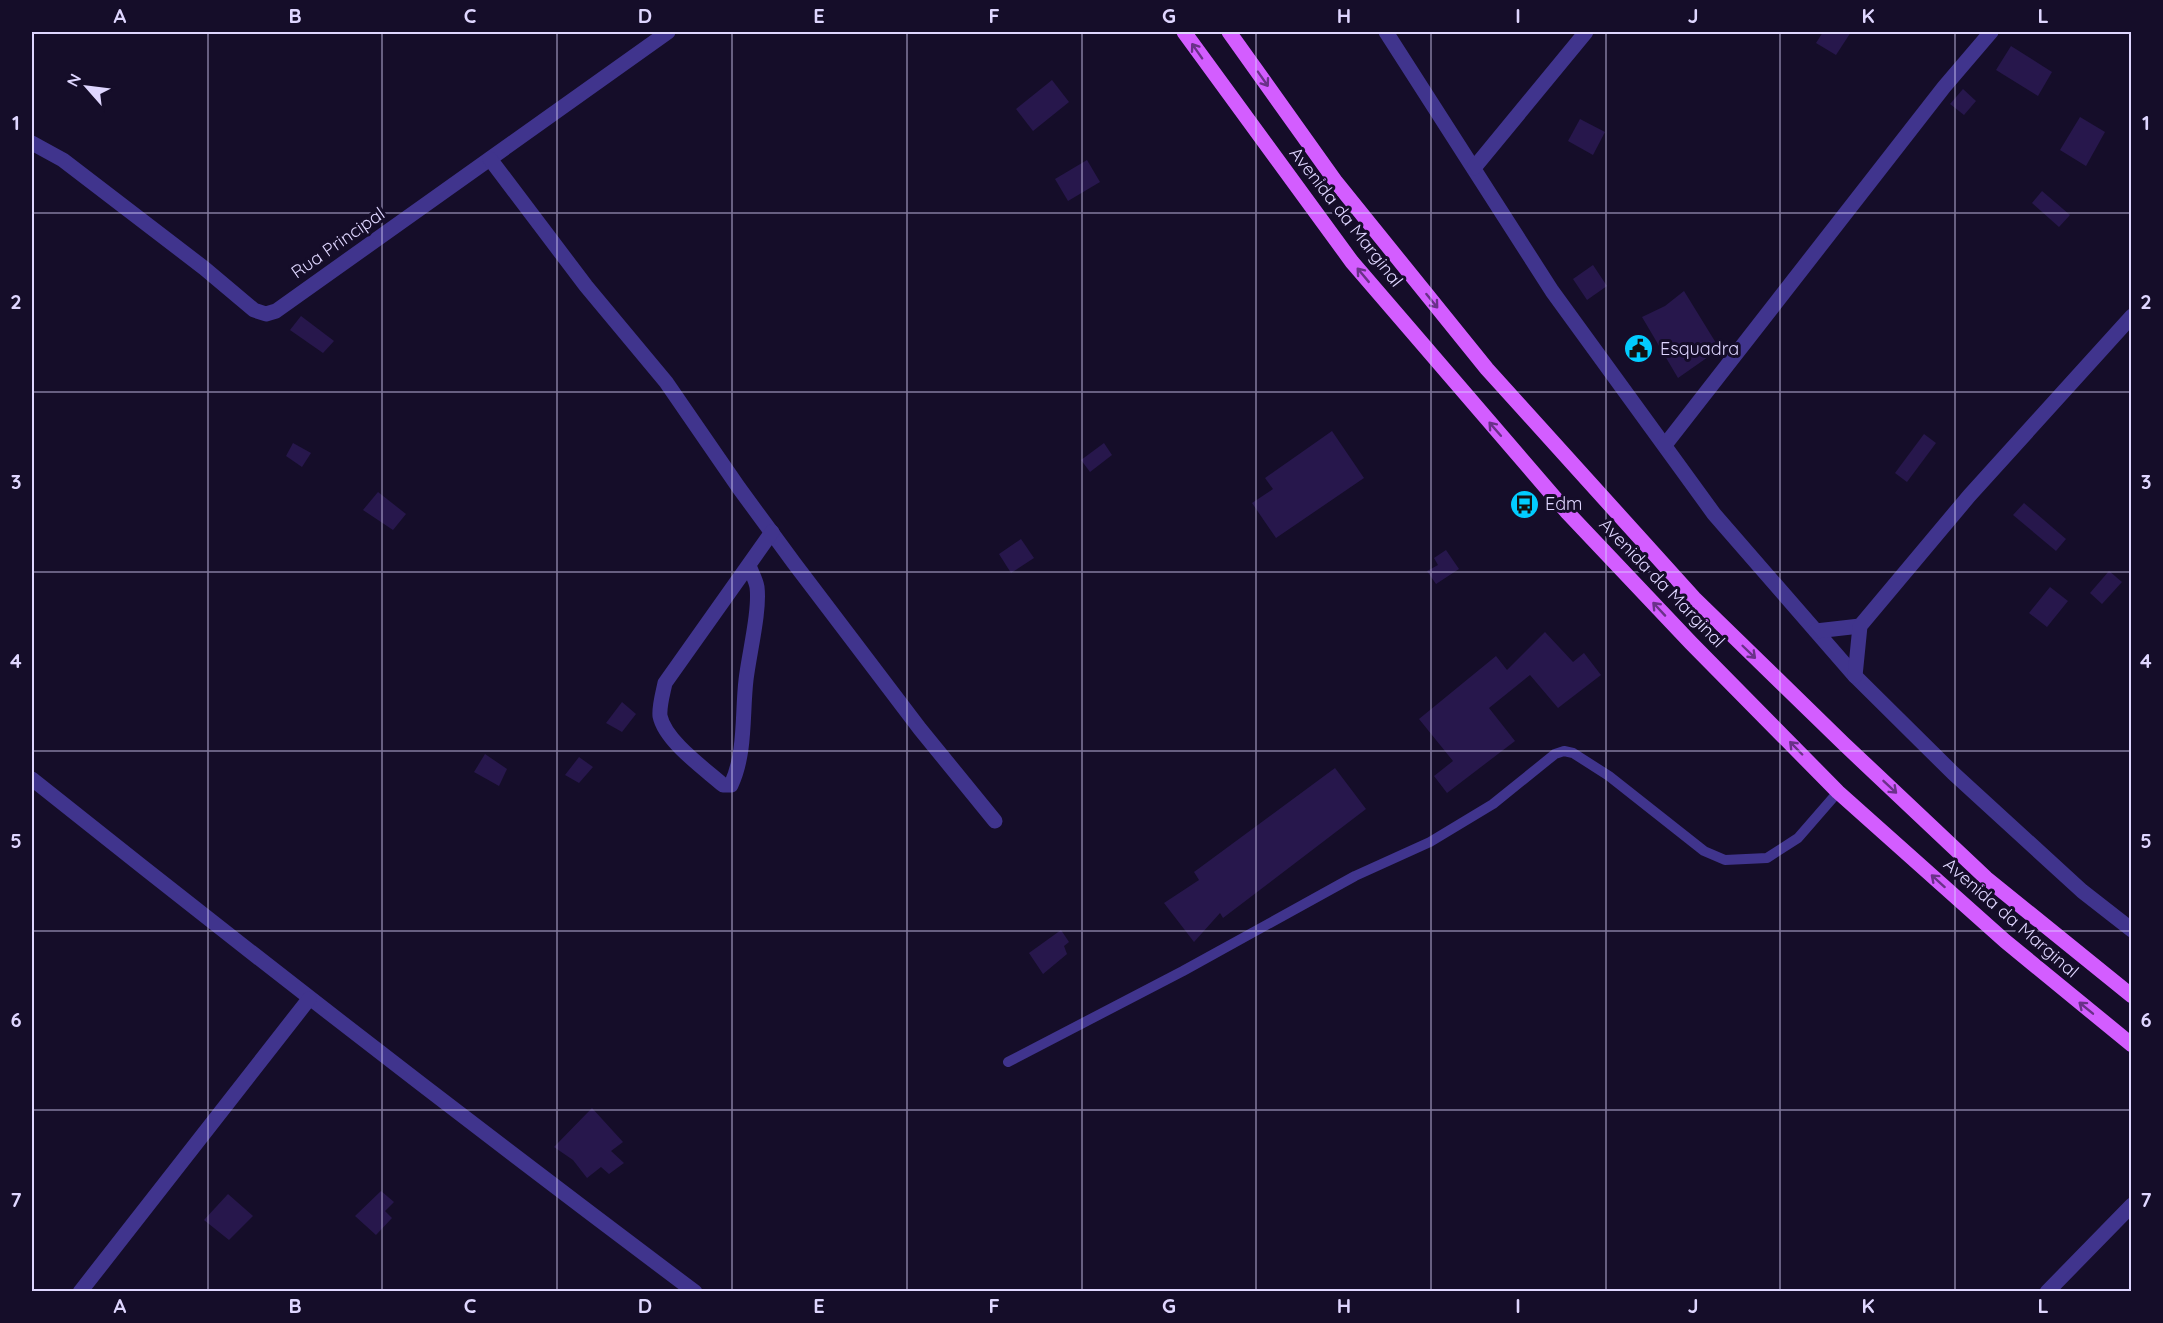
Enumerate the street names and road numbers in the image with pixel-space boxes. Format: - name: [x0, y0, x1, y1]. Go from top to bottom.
- street label: Avenida da Marginal: [1285, 142, 1408, 291]
- street label: Rua Principal: [286, 202, 389, 283]
- street label: Avenida da Marginal: [1595, 513, 1730, 652]
- street label: Avenida da Marginal: [1939, 853, 2084, 983]

